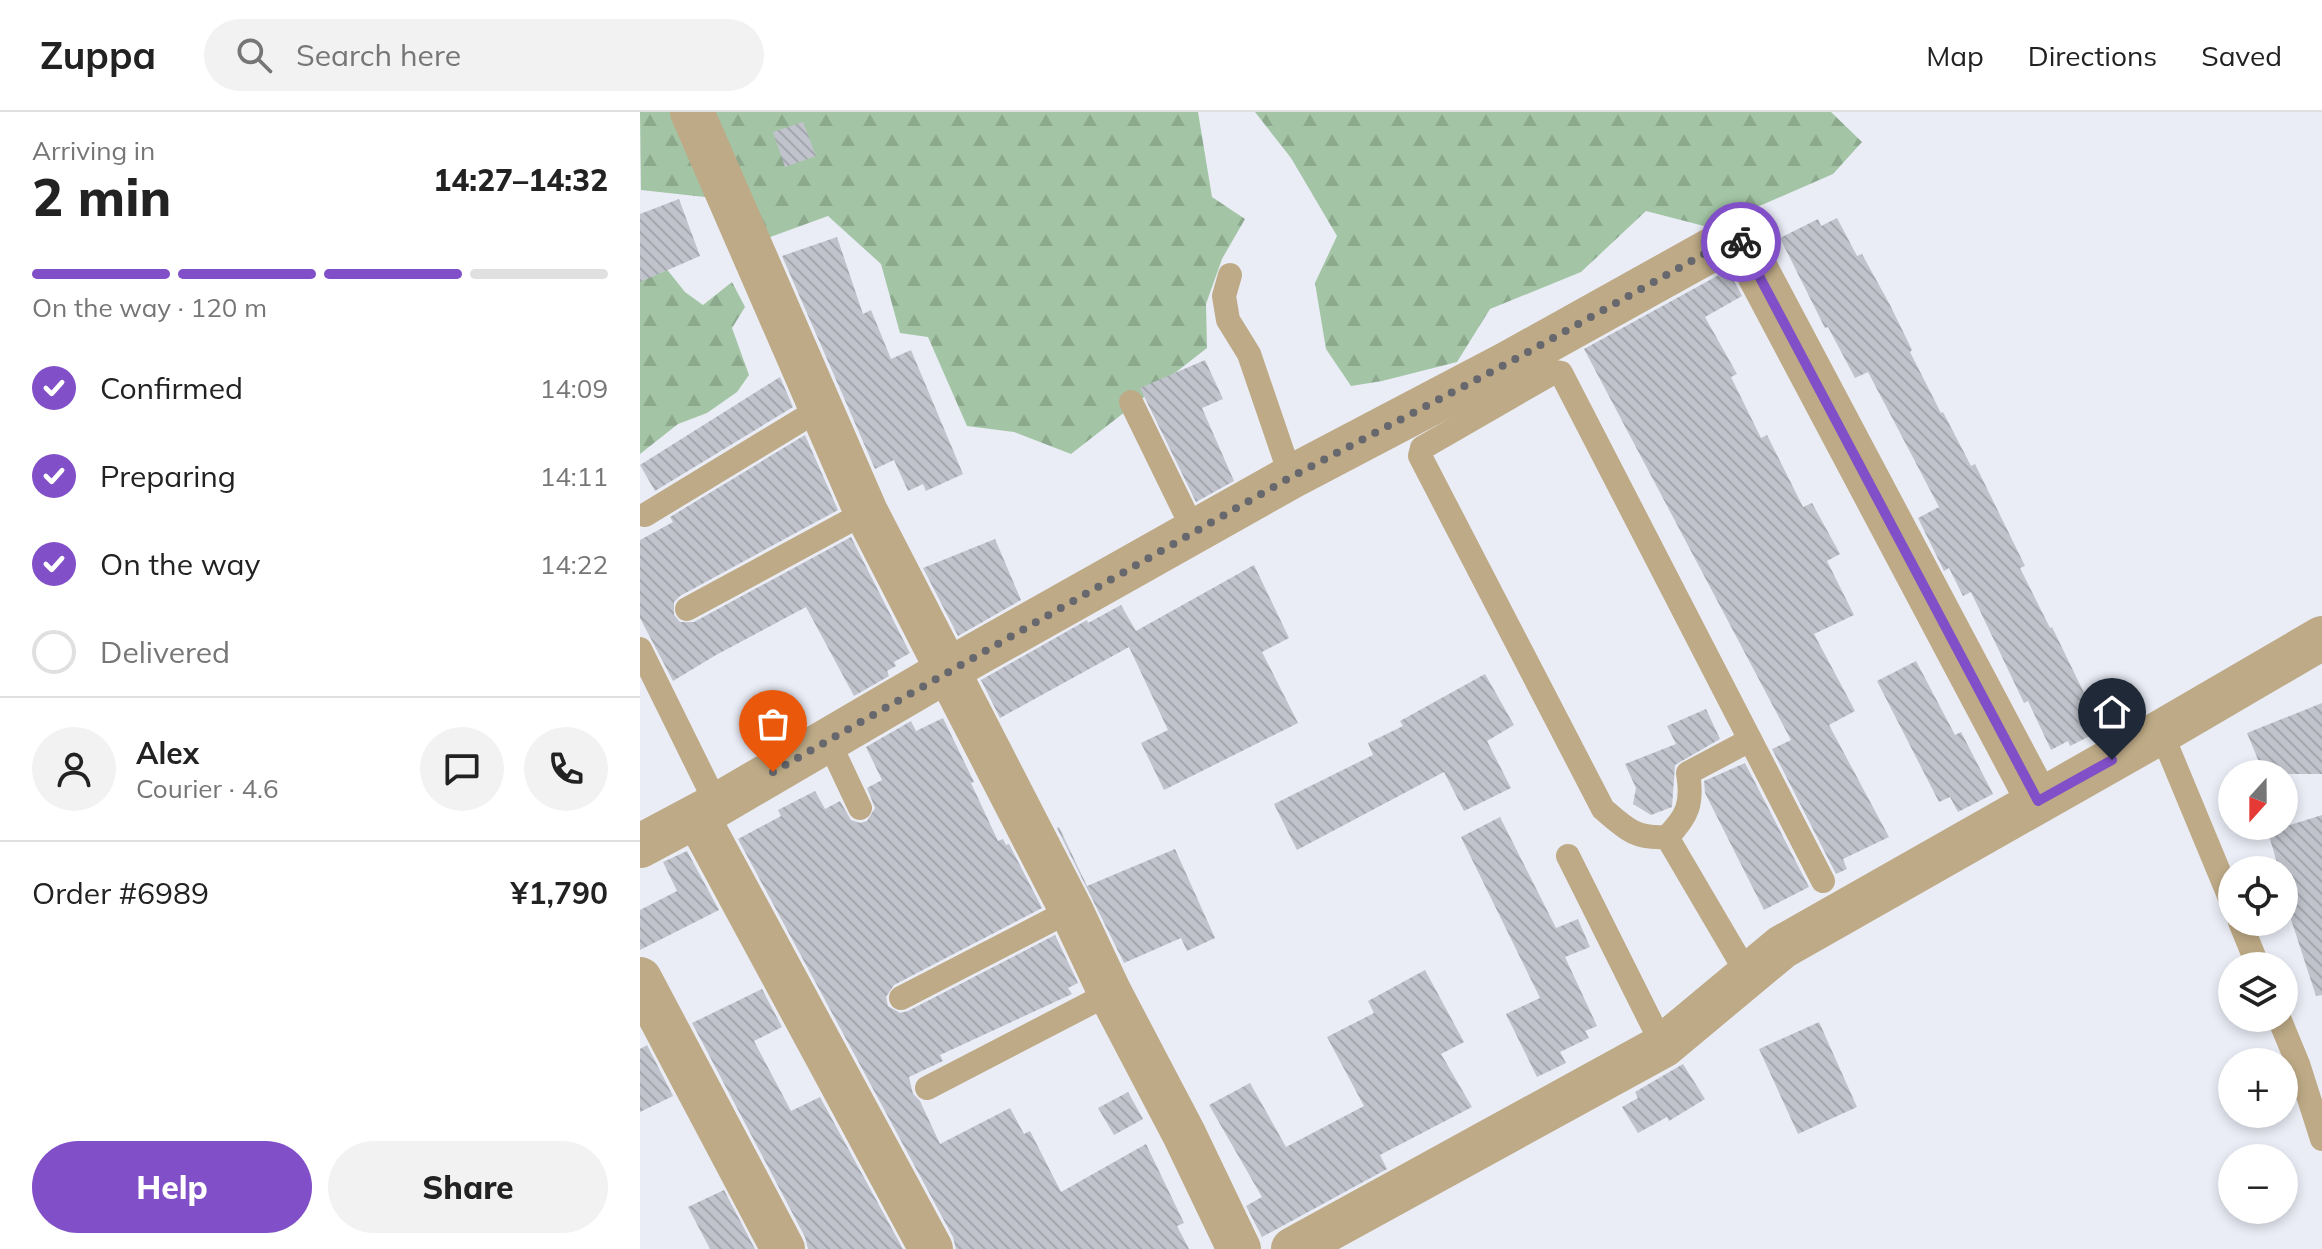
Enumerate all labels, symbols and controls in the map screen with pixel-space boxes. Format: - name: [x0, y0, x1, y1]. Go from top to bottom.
- search box: [204, 19, 764, 91]
- text: Zuppa: [40, 31, 156, 79]
- icon: search: [232, 33, 276, 77]
- text: Search here: [296, 36, 461, 74]
- text: Map: [1926, 38, 1984, 73]
- text: Directions: [2028, 38, 2157, 73]
- text: Saved: [2201, 38, 2282, 73]
- text: Arriving in: [32, 134, 155, 167]
- text: 14:27–14:32: [433, 161, 608, 199]
- text: 2 min: [32, 164, 171, 229]
- courier: [1701, 202, 1781, 282]
- icon: bike: [1719, 220, 1763, 264]
- text: On the way · 120 m: [32, 291, 267, 324]
- icon: check: [32, 366, 76, 410]
- text: Confirmed: [100, 369, 243, 407]
- text: 14:09: [540, 372, 608, 405]
- icon: check: [32, 454, 76, 498]
- text: Preparing: [100, 457, 236, 495]
- text: 14:11: [540, 460, 608, 493]
- icon: check: [32, 542, 76, 586]
- text: On the way: [100, 545, 260, 583]
- text: 14:22: [540, 548, 608, 581]
- text: Delivered: [100, 633, 230, 671]
- pin: [2078, 678, 2146, 760]
- pin: [739, 690, 807, 772]
- icon: home: [2090, 690, 2134, 734]
- icon: bag: [751, 702, 795, 746]
- button: person: [32, 727, 116, 811]
- button: chat: [420, 727, 504, 811]
- button: phone: [524, 727, 608, 811]
- text: Alex: [136, 734, 199, 772]
- north arrow: [2218, 760, 2298, 840]
- map controls: [2218, 760, 2298, 1224]
- text: Courier · 4.6: [136, 772, 279, 805]
- button: locate: [2218, 856, 2298, 936]
- text: Order #6989: [32, 874, 209, 912]
- text: ¥1,790: [511, 874, 608, 912]
- button: layers: [2218, 952, 2298, 1032]
- button: +: [2218, 1048, 2298, 1128]
- button: Help: [32, 1141, 312, 1233]
- button: Share: [328, 1141, 608, 1233]
- button: −: [2218, 1144, 2298, 1224]

